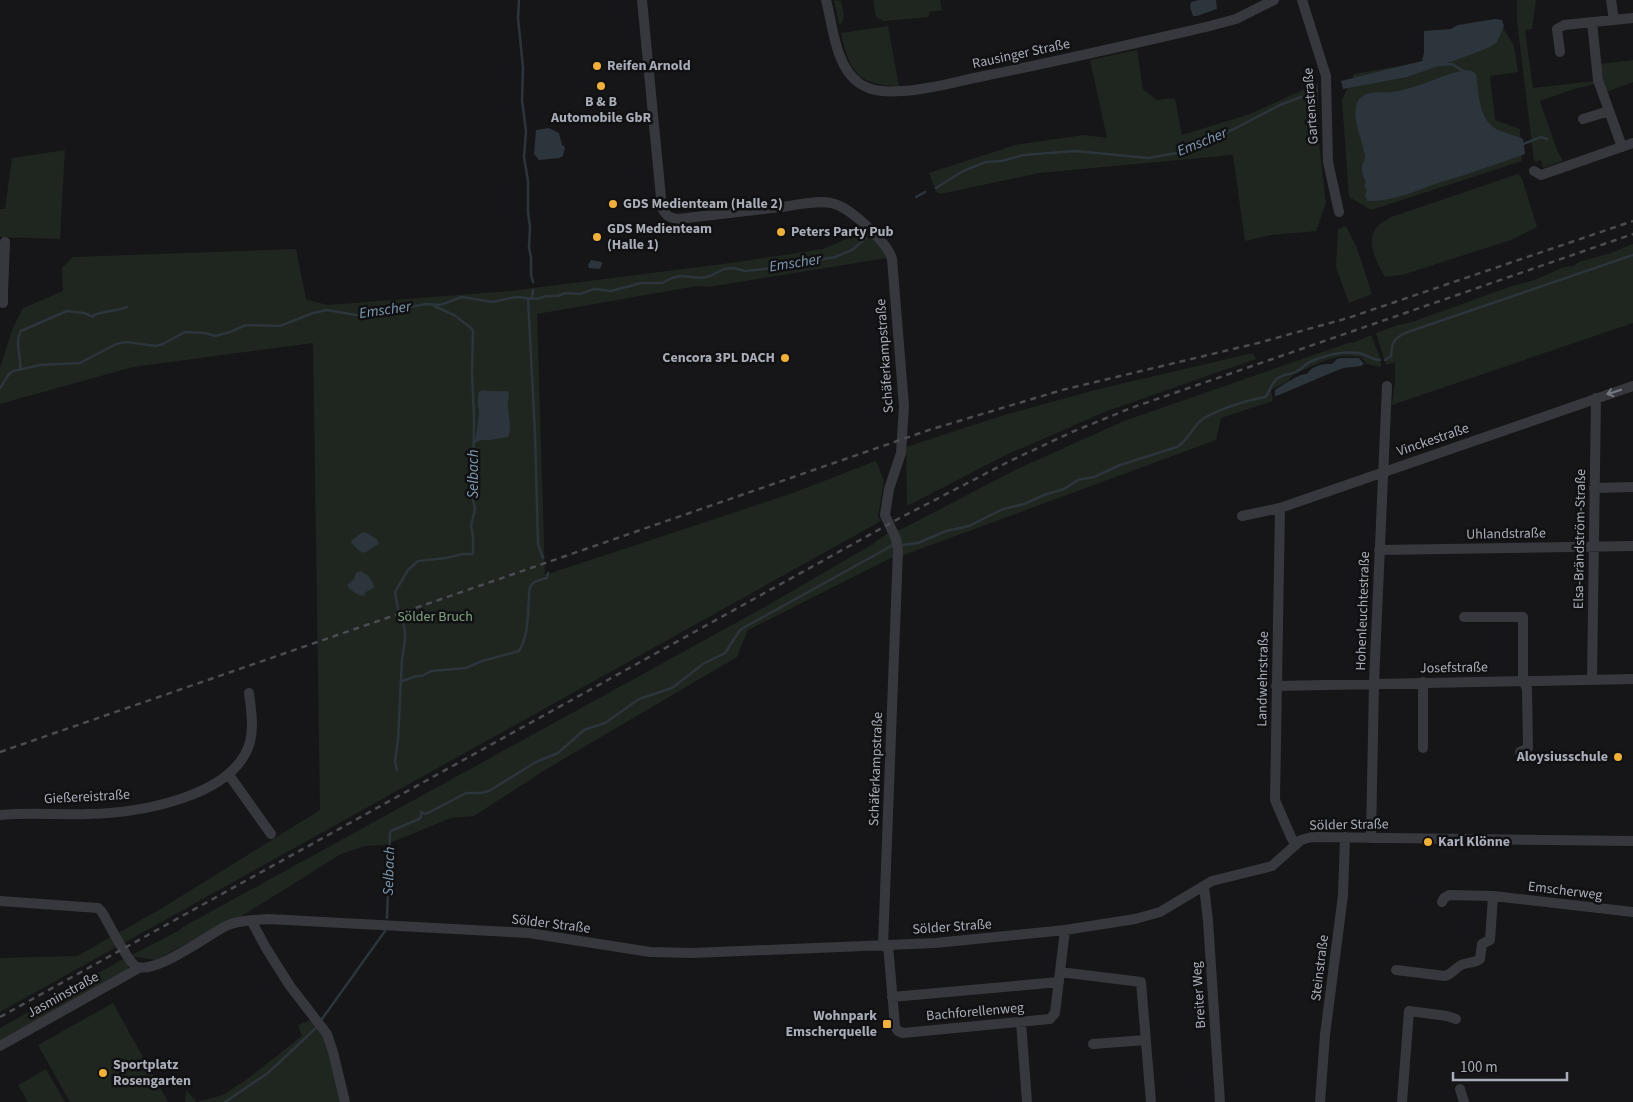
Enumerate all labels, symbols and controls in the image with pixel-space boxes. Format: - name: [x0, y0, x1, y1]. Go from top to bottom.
- street label: Rausinger Straße: [970, 34, 1072, 74]
- place label: Reifen Arnold: [607, 56, 691, 76]
- marker: Reifen Arnold: [591, 60, 603, 72]
- street label: Gartenstraße: [1298, 67, 1324, 145]
- marker: B & B Automobile GbR: [595, 80, 607, 92]
- place label: B & B Automobile GbR: [550, 92, 651, 128]
- water label: Emscher: [1174, 122, 1231, 162]
- place label: GDS Medienteam (Halle 2): [623, 194, 783, 214]
- marker: GDS Medienteam (Halle 2): [607, 198, 619, 210]
- place label: GDS Medienteam (Halle 1): [607, 219, 712, 255]
- place label: Peters Party Pub: [791, 222, 894, 242]
- marker: Peters Party Pub: [775, 226, 787, 238]
- marker: GDS Medienteam (Halle 1): [591, 231, 603, 243]
- water label: Emscher: [768, 248, 823, 277]
- water label: Emscher: [358, 296, 413, 324]
- street label: Schäferkampstraße: [871, 298, 899, 414]
- place label: Cencora 3PL DACH: [662, 348, 775, 368]
- marker: Cencora 3PL DACH: [779, 352, 791, 364]
- one-way arrow: [1607, 388, 1623, 397]
- street label: Vinckestraße: [1394, 418, 1472, 462]
- water label: Selbach: [463, 449, 484, 498]
- street label: Elsa-Brändström-Straße: [1569, 469, 1591, 609]
- street label: Uhlandstraße: [1466, 523, 1546, 545]
- street label: Hohenleuchtestraße: [1351, 551, 1375, 671]
- park label: Sölder Bruch: [397, 607, 473, 627]
- street label: Landwehrstraße: [1252, 631, 1274, 727]
- street label: Josefstraße: [1420, 657, 1488, 679]
- street label: Schäferkampstraße: [864, 711, 888, 827]
- place label: Aloysiusschule: [1516, 747, 1608, 767]
- marker: Aloysiusschule: [1612, 751, 1624, 763]
- street label: Gießereistraße: [44, 785, 131, 809]
- street label: Sölder Straße: [1309, 814, 1389, 836]
- place label: Karl Klönne: [1438, 832, 1510, 852]
- marker: Karl Klönne: [1422, 836, 1434, 848]
- water label: Selbach: [378, 846, 400, 896]
- street label: Emscherweg: [1527, 877, 1603, 905]
- street label: Sölder Straße: [510, 909, 592, 939]
- street label: Sölder Straße: [912, 914, 992, 940]
- street label: Steinstraße: [1306, 934, 1334, 1002]
- street label: Breiter Weg: [1187, 961, 1211, 1029]
- street label: Jasminstraße: [23, 967, 103, 1023]
- street label: Bachforellenweg: [925, 998, 1025, 1026]
- place label: Wohnpark Emscherquelle: [785, 1006, 877, 1042]
- marker: Wohnpark Emscherquelle: [881, 1018, 893, 1030]
- scale bar: [1453, 1050, 1567, 1082]
- place label: Sportplatz Rosengarten: [113, 1055, 191, 1091]
- text: 100 m: [1460, 1057, 1498, 1078]
- marker: Sportplatz Rosengarten: [97, 1067, 109, 1079]

